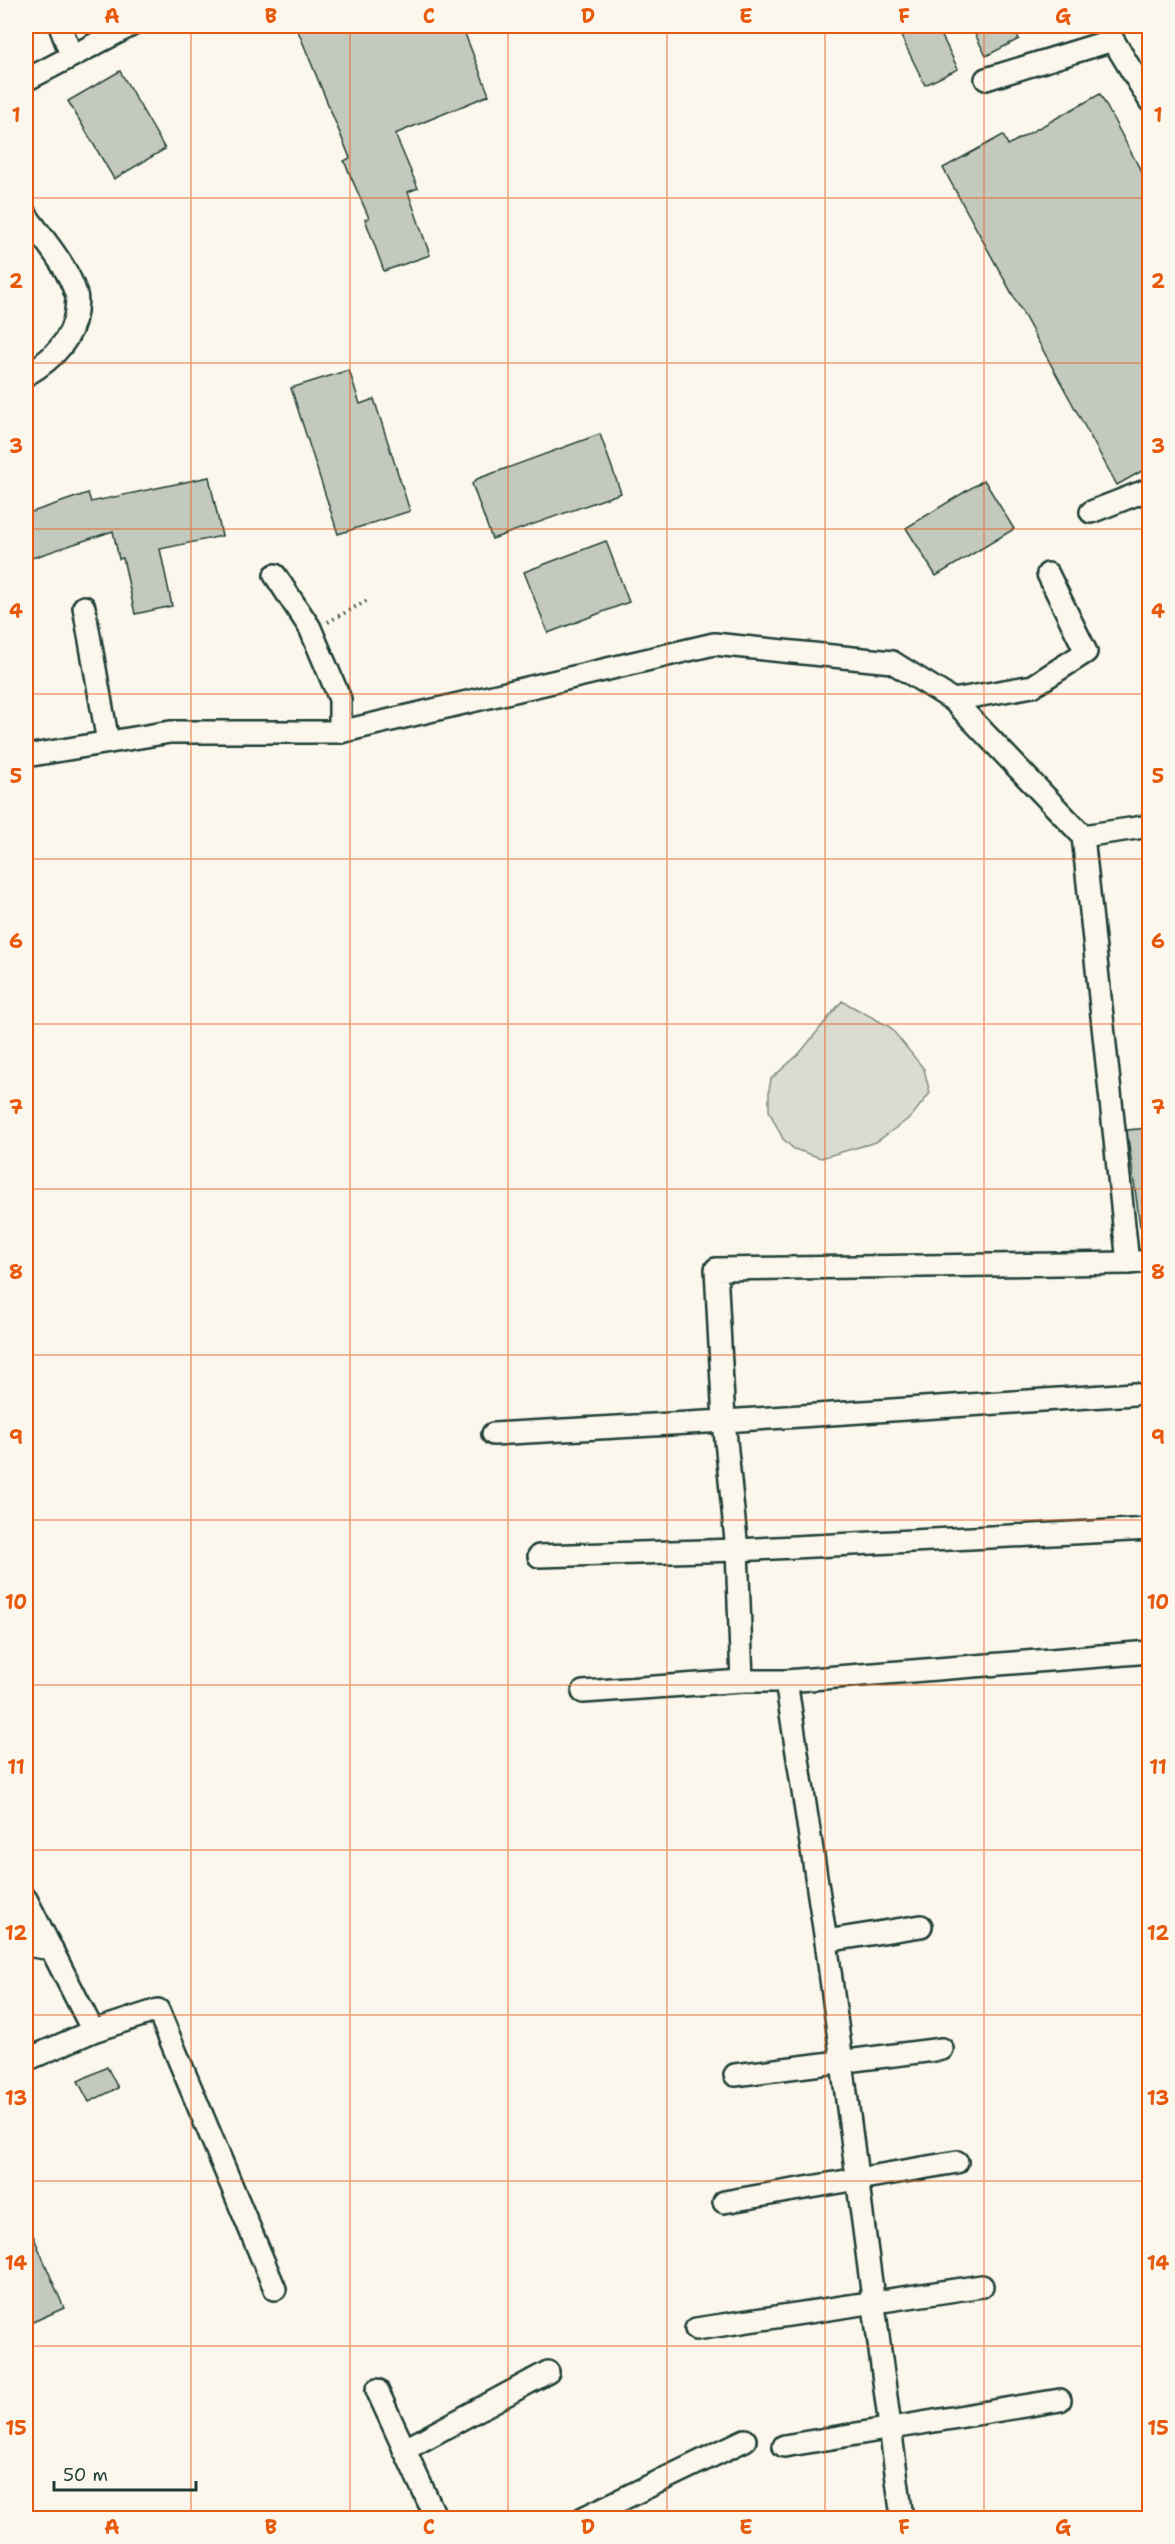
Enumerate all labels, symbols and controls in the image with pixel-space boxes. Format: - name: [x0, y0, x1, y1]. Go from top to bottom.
- text: A: [104, 3, 120, 29]
- text: B: [265, 3, 277, 29]
- text: C: [423, 3, 435, 29]
- text: D: [581, 3, 595, 29]
- text: E: [739, 3, 753, 29]
- text: F: [898, 3, 910, 29]
- text: G: [1055, 3, 1071, 29]
- text: 1: [11, 102, 21, 128]
- text: 1: [1153, 102, 1163, 128]
- text: 2: [9, 268, 23, 294]
- text: 2: [1151, 268, 1165, 294]
- text: 3: [9, 433, 23, 459]
- text: 3: [1151, 433, 1165, 459]
- text: 4: [9, 598, 23, 624]
- text: 4: [1151, 598, 1165, 624]
- text: 5: [10, 763, 22, 789]
- text: 5: [1152, 763, 1164, 789]
- text: 6: [9, 928, 23, 954]
- text: 6: [1151, 928, 1165, 954]
- text: 7: [9, 1094, 23, 1120]
- text: 7: [1151, 1094, 1165, 1120]
- text: 8: [9, 1259, 23, 1285]
- text: 8: [1151, 1259, 1165, 1285]
- text: 9: [9, 1424, 23, 1450]
- text: 9: [1151, 1424, 1165, 1450]
- text: 10: [5, 1589, 27, 1615]
- text: 10: [1147, 1589, 1169, 1615]
- text: 11: [7, 1754, 25, 1780]
- text: 11: [1149, 1754, 1167, 1780]
- text: 12: [5, 1920, 27, 1946]
- text: 12: [1147, 1920, 1169, 1946]
- text: 13: [5, 2085, 27, 2111]
- text: 13: [1147, 2085, 1169, 2111]
- text: 14: [5, 2250, 27, 2276]
- text: 14: [1147, 2250, 1169, 2276]
- text: 15: [5, 2415, 27, 2441]
- text: 15: [1147, 2415, 1169, 2441]
- scale bar: [54, 2454, 196, 2492]
- text: 50 m: [63, 2463, 108, 2487]
- text: A: [104, 2514, 120, 2540]
- text: B: [265, 2514, 277, 2540]
- text: C: [423, 2514, 435, 2540]
- text: D: [581, 2514, 595, 2540]
- text: E: [739, 2514, 753, 2540]
- text: F: [898, 2514, 910, 2540]
- text: G: [1055, 2514, 1071, 2540]

